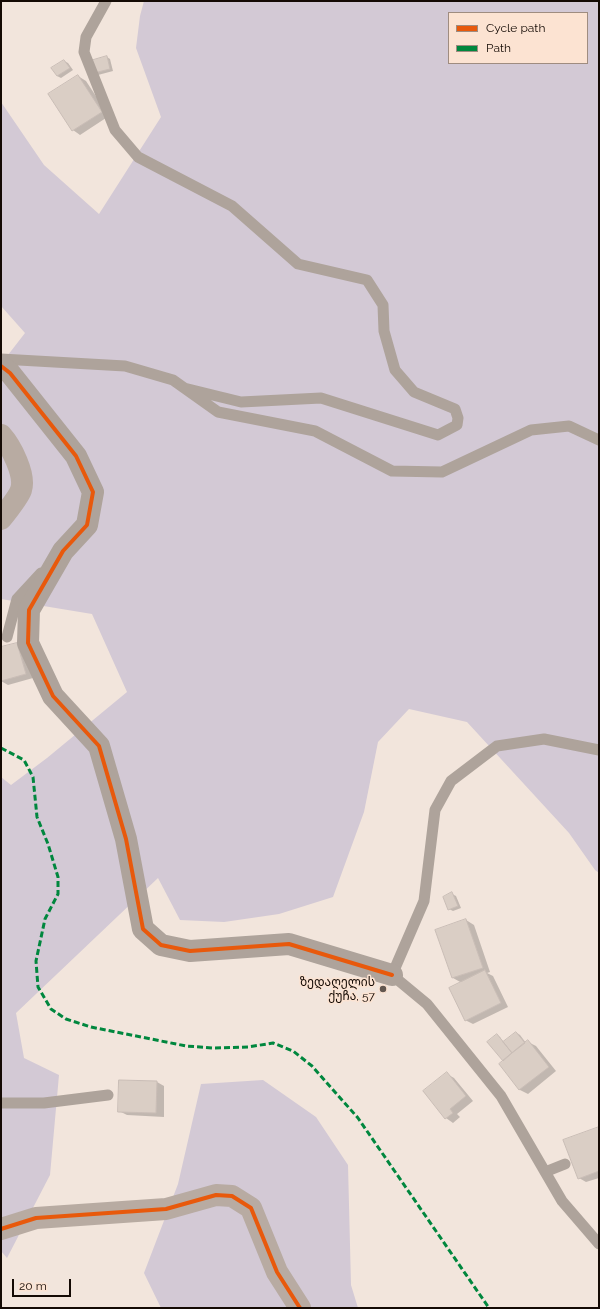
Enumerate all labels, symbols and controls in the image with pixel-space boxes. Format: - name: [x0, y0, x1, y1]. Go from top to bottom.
- legend: [448, 12, 588, 64]
- text: Cycle path: [486, 21, 545, 35]
- text: Path: [486, 41, 511, 55]
- place label: ზედაღელის ქუჩა, 57: [300, 975, 375, 1003]
- marker: ზედაღელის ქუჩა, 57: [378, 984, 388, 994]
- scale bar: [14, 1271, 73, 1297]
- text: 20 m: [19, 1279, 47, 1293]

